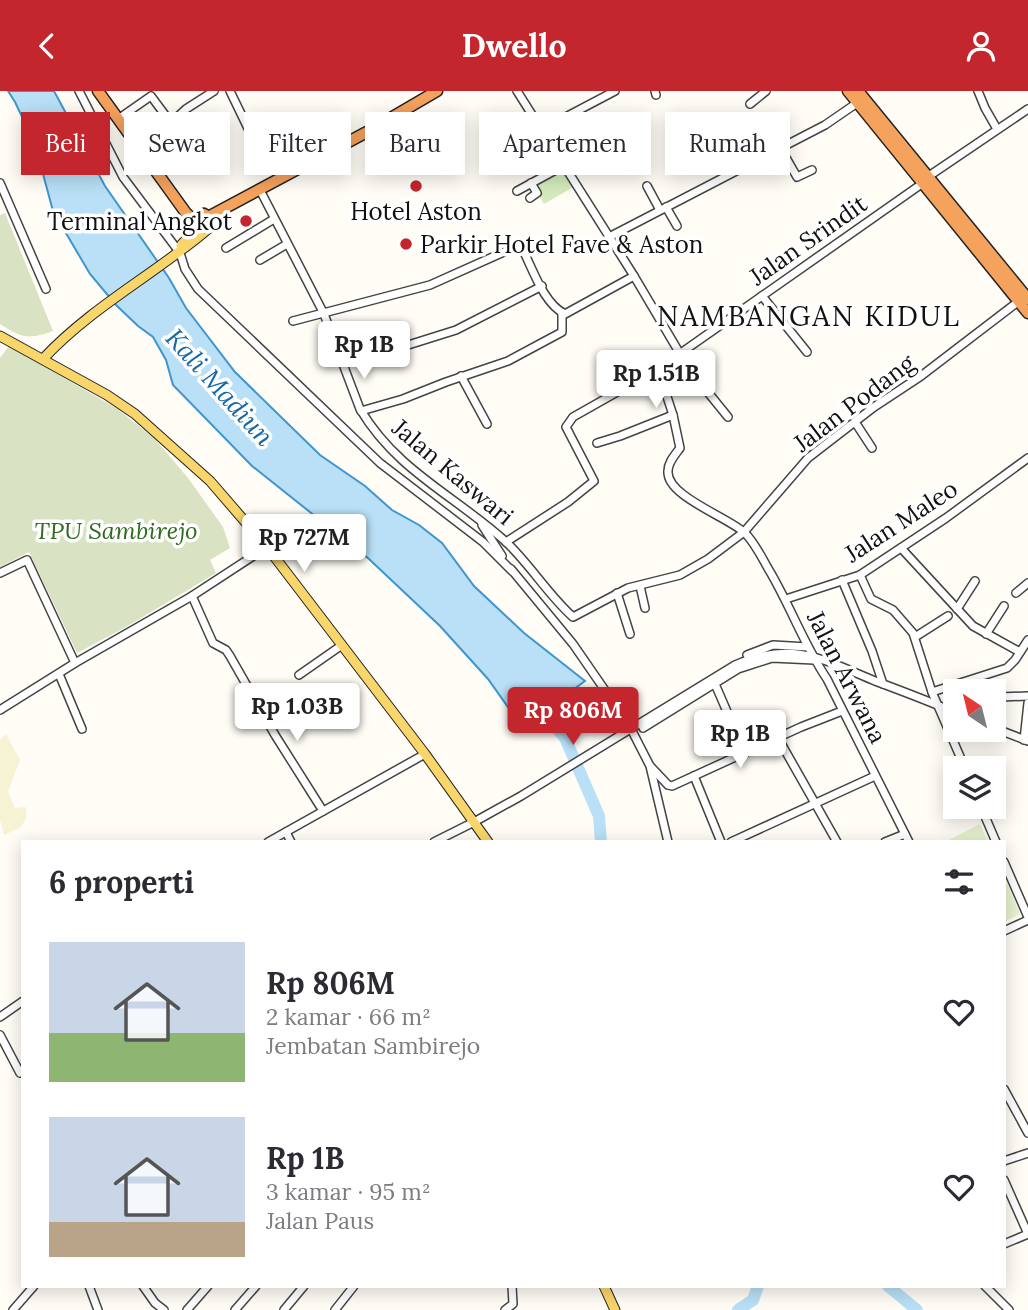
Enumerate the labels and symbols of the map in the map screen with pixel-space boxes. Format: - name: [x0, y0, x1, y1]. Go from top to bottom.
- marker: Hotel Aston: [408, 178, 424, 194]
- street label: Jalan Srindit: [742, 188, 873, 292]
- place label: Hotel Aston: [350, 196, 482, 227]
- place label: Terminal Angkot: [47, 206, 233, 237]
- marker: Terminal Angkot: [238, 213, 254, 229]
- place label: Parkir Hotel Fave & Aston: [420, 229, 703, 260]
- marker: Parkir Hotel Fave & Aston: [398, 236, 414, 252]
- district label: NAMBANGAN KIDUL: [657, 298, 961, 334]
- pin: Rp 1B: [315, 321, 413, 381]
- water label: Kali Madiun: [159, 322, 281, 452]
- street label: Jalan Podang: [786, 347, 921, 459]
- pin: Rp 1.51B: [584, 351, 728, 410]
- street label: Jalan Kaswari: [385, 412, 520, 532]
- street label: Jalan Maleo: [838, 473, 963, 570]
- park label: TPU Sambirejo: [34, 515, 198, 546]
- pin: Rp 727M: [239, 515, 369, 574]
- street label: Jalan Arwana: [800, 605, 894, 748]
- north arrow: [943, 679, 1006, 742]
- pin: Rp 1.03B: [225, 683, 369, 743]
- pin: Rp 806M: [508, 687, 638, 747]
- pin: Rp 1B: [691, 711, 789, 770]

